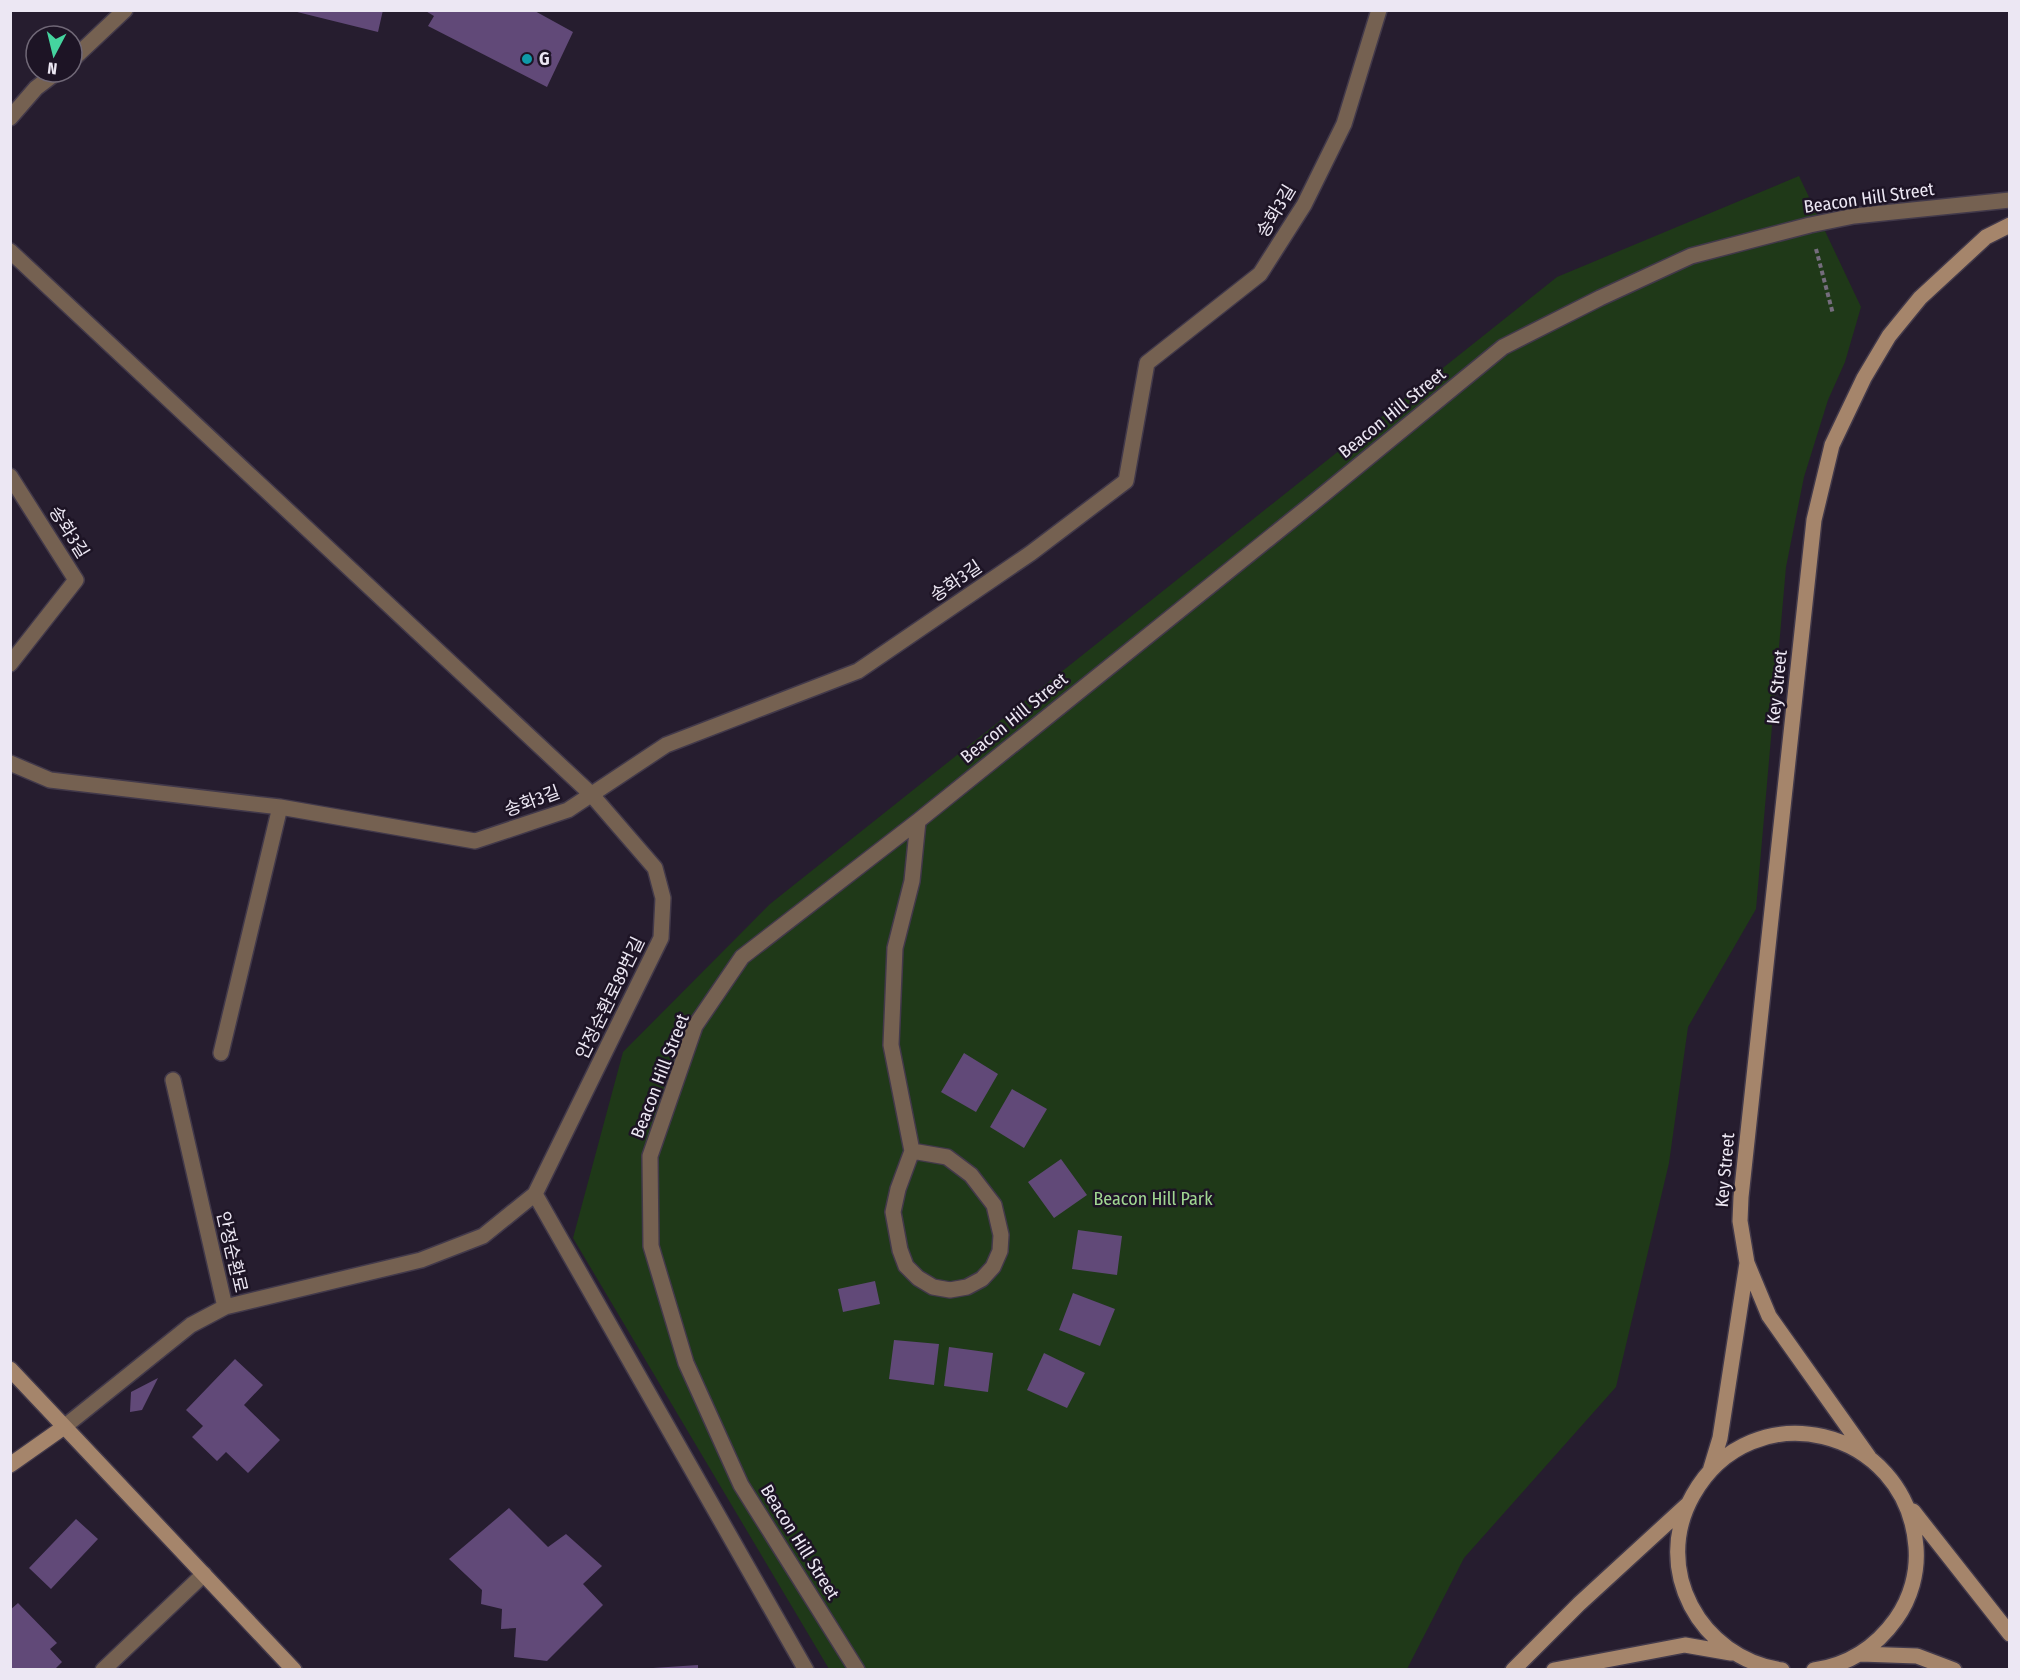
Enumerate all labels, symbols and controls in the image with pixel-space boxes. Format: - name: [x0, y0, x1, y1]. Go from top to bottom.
- north arrow: [24, 24, 84, 84]
- place label: G: [539, 48, 550, 70]
- marker: G: [520, 52, 534, 66]
- text: N: [46, 58, 58, 78]
- street label: Beacon Hill Street: [1802, 178, 1936, 218]
- street label: 송화3길: [1252, 181, 1300, 241]
- street label: Beacon Hill Street: [1334, 363, 1450, 463]
- street label: 송화3길: [44, 502, 94, 562]
- street label: 송화3길: [926, 556, 986, 606]
- street label: Key Street: [1762, 649, 1792, 725]
- street label: Beacon Hill Street: [956, 668, 1072, 768]
- street label: 송화3길: [501, 781, 563, 821]
- street label: 안정순환로89번길: [571, 933, 649, 1063]
- street label: Beacon Hill Street: [626, 1011, 694, 1141]
- street label: Key Street: [1711, 1132, 1739, 1208]
- park label: Beacon Hill Park: [1093, 1188, 1213, 1210]
- street label: 안정순환로: [212, 1209, 252, 1295]
- street label: Beacon Hill Street: [756, 1480, 844, 1604]

